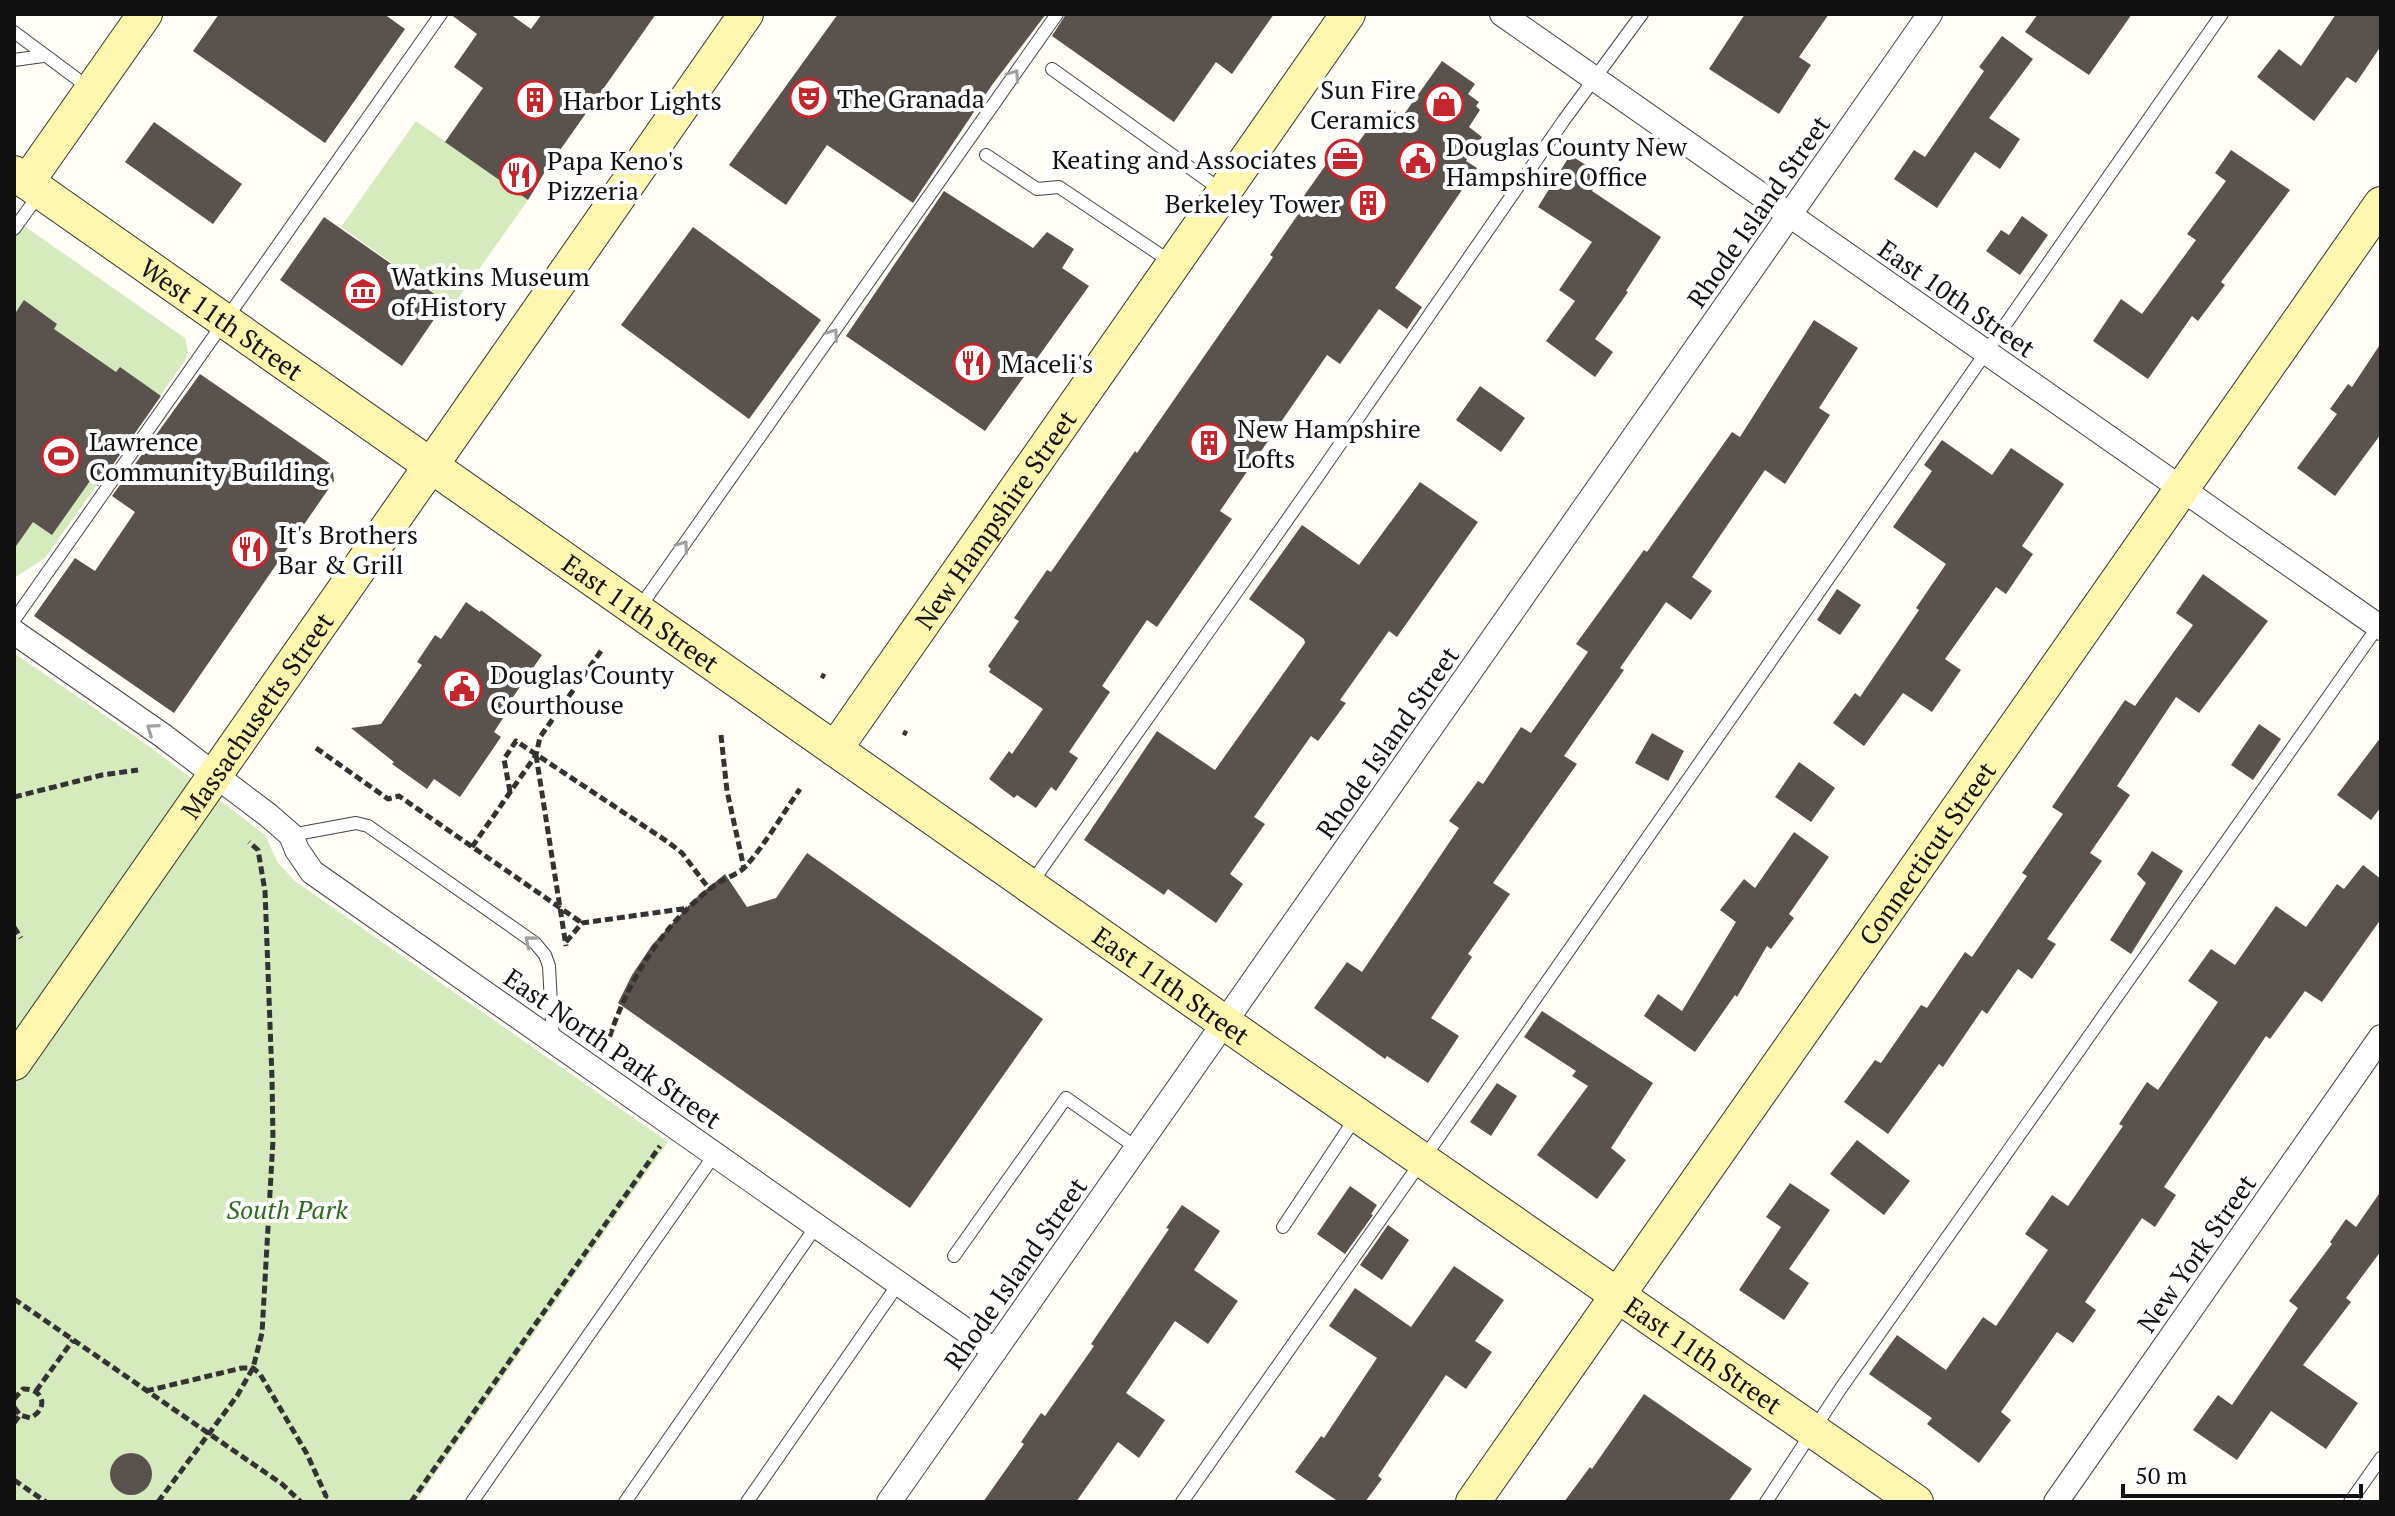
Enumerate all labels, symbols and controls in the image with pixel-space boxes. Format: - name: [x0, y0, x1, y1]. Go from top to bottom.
- one-way arrow: [1004, 70, 1019, 84]
- place label: Sun Fire Ceramics: [1310, 72, 1416, 136]
- theatre icon: The Granada: [788, 77, 830, 119]
- building icon: Harbor Lights: [514, 79, 556, 121]
- place label: The Granada: [837, 81, 985, 115]
- place label: Harbor Lights: [563, 83, 722, 117]
- shop icon: Sun Fire Ceramics: [1423, 83, 1465, 125]
- street label: Rhode Island Street: [1679, 108, 1837, 314]
- place label: Douglas County New Hampshire Office: [1446, 129, 1688, 193]
- office icon: Keating and Associates: [1324, 138, 1366, 180]
- public building icon: Douglas County New Hampshire Office: [1397, 140, 1439, 182]
- place label: Keating and Associates: [1052, 142, 1317, 176]
- place label: Papa Keno's Pizzeria: [547, 143, 683, 207]
- restaurant icon: Papa Keno's Pizzeria: [498, 154, 540, 196]
- building icon: Berkeley Tower: [1347, 182, 1389, 224]
- place label: Berkeley Tower: [1165, 186, 1340, 220]
- street label: East 10th Street: [1872, 231, 2042, 365]
- street label: West 11th Street: [134, 250, 310, 388]
- place label: Watkins Museum of History: [391, 259, 590, 323]
- museum icon: Watkins Museum of History: [342, 270, 384, 312]
- one-way arrow: [823, 329, 838, 343]
- restaurant icon: Maceli's: [952, 342, 994, 384]
- place label: Maceli's: [1001, 346, 1093, 380]
- street label: New Hampshire Street: [907, 403, 1084, 636]
- place label: New Hampshire Lofts: [1237, 411, 1421, 475]
- building icon: New Hampshire Lofts: [1188, 422, 1230, 464]
- place label: Lawrence Community Building: [89, 424, 330, 488]
- sports icon: Lawrence Community Building: [40, 435, 82, 477]
- place label: It's Brothers Bar & Grill: [278, 517, 418, 581]
- restaurant icon: It's Brothers Bar & Grill: [229, 528, 271, 570]
- one-way arrow: [673, 541, 688, 555]
- street label: East 11th Street: [556, 546, 726, 680]
- street label: Massachusetts Street: [173, 605, 341, 825]
- street label: Rhode Island Street: [1308, 639, 1466, 845]
- place label: Douglas County Courthouse: [490, 657, 674, 721]
- public building icon: Douglas County Courthouse: [441, 668, 483, 710]
- one-way arrow: [147, 724, 161, 739]
- street label: Connecticut Street: [1851, 754, 2003, 951]
- street label: East 11th Street: [1086, 919, 1257, 1052]
- one-way arrow: [525, 936, 539, 951]
- street label: East North Park Street: [498, 960, 729, 1136]
- street label: New York Street: [2129, 1167, 2263, 1339]
- street label: Rhode Island Street: [936, 1170, 1094, 1376]
- park label: South Park: [226, 1192, 348, 1226]
- street label: East 11th Street: [1618, 1289, 1789, 1421]
- scale bar: [2123, 1448, 2361, 1498]
- text: 50 m: [2135, 1459, 2187, 1491]

